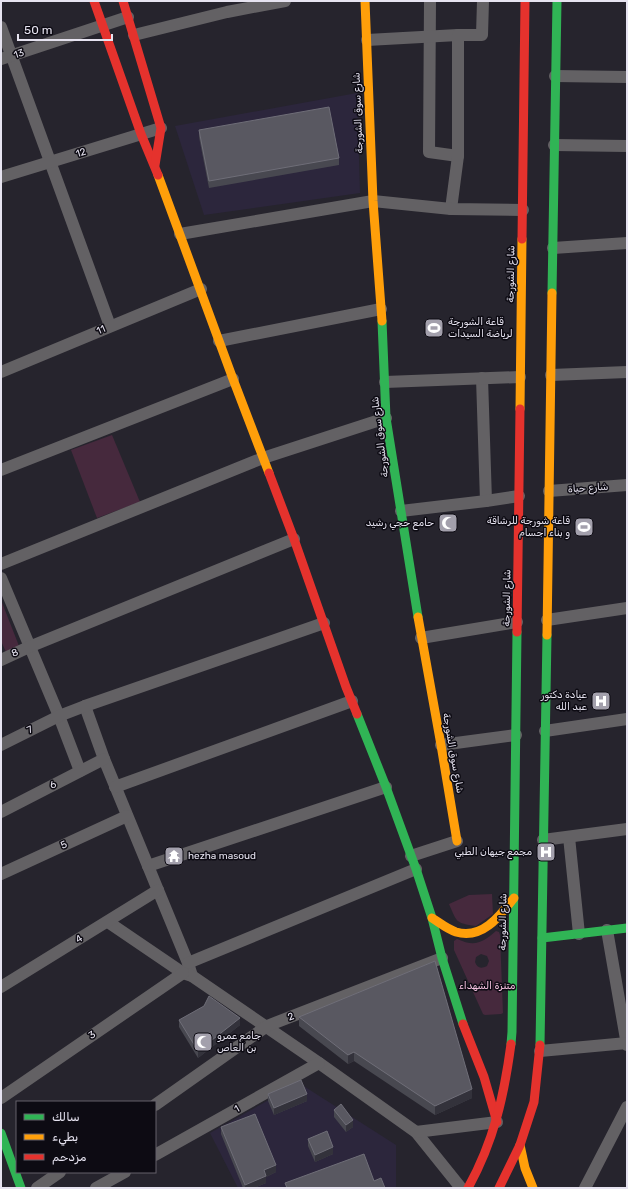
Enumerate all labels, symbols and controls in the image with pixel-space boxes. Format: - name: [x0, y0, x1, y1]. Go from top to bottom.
- scale bar: [18, 16, 112, 42]
- text: 50 m: [24, 23, 52, 37]
- street label: 13: [12, 47, 26, 61]
- street label: شارع سوق الشورجة: [351, 72, 366, 154]
- street label: 12: [74, 146, 88, 160]
- street label: شارع الشورجة: [504, 245, 519, 303]
- place label: قاعة الشورجة لرياضة السيدات: [448, 316, 513, 340]
- sports icon: قاعة الشورجة لرياضة السيدات: [423, 317, 445, 339]
- street label: 11: [95, 323, 107, 337]
- street label: شارع سوق الشورجة: [369, 396, 392, 478]
- street label: شارع حياة: [567, 481, 609, 496]
- mosque icon: حامع حجي رشيد: [437, 512, 459, 534]
- place label: قاعة شورجة للرشاقة و بناء اجسام: [487, 515, 570, 539]
- sports icon: قاعة شورجة للرشاقة و بناء اجسام: [573, 516, 595, 538]
- place label: حامع حجي رشيد: [366, 517, 434, 531]
- street label: شارع الشورجة: [500, 569, 515, 627]
- street label: 8: [10, 646, 20, 660]
- place label: عيادة دكتور عبد الله: [540, 689, 588, 713]
- hospital icon: عيادة دكتور عبد الله: [590, 690, 612, 712]
- street label: شارع سوق الشورجة: [439, 712, 466, 794]
- street label: 7: [25, 723, 35, 737]
- street label: 6: [48, 778, 58, 792]
- street label: 5: [59, 838, 69, 852]
- hospital icon: مجمع جيهان الطبي: [535, 841, 557, 863]
- temple icon: hezha masoud: [163, 845, 185, 867]
- place label: مجمع جيهان الطبي: [455, 846, 532, 860]
- place label: hezha masoud: [188, 850, 256, 862]
- street label: شارع الشورجة: [496, 893, 511, 951]
- street label: 4: [73, 932, 85, 946]
- park label: متنزة الشهداء: [459, 980, 516, 992]
- street label: 2: [286, 1010, 296, 1024]
- street label: 3: [86, 1028, 98, 1042]
- place label: جامع عمرو بن العاص: [217, 1030, 261, 1054]
- mosque icon: جامع عمرو بن العاص: [192, 1031, 214, 1053]
- legend: [16, 1101, 156, 1173]
- street label: 1: [232, 1103, 242, 1115]
- text: سالك: [52, 1110, 80, 1124]
- text: بطيء: [52, 1130, 78, 1146]
- text: مزدحم: [52, 1150, 87, 1165]

